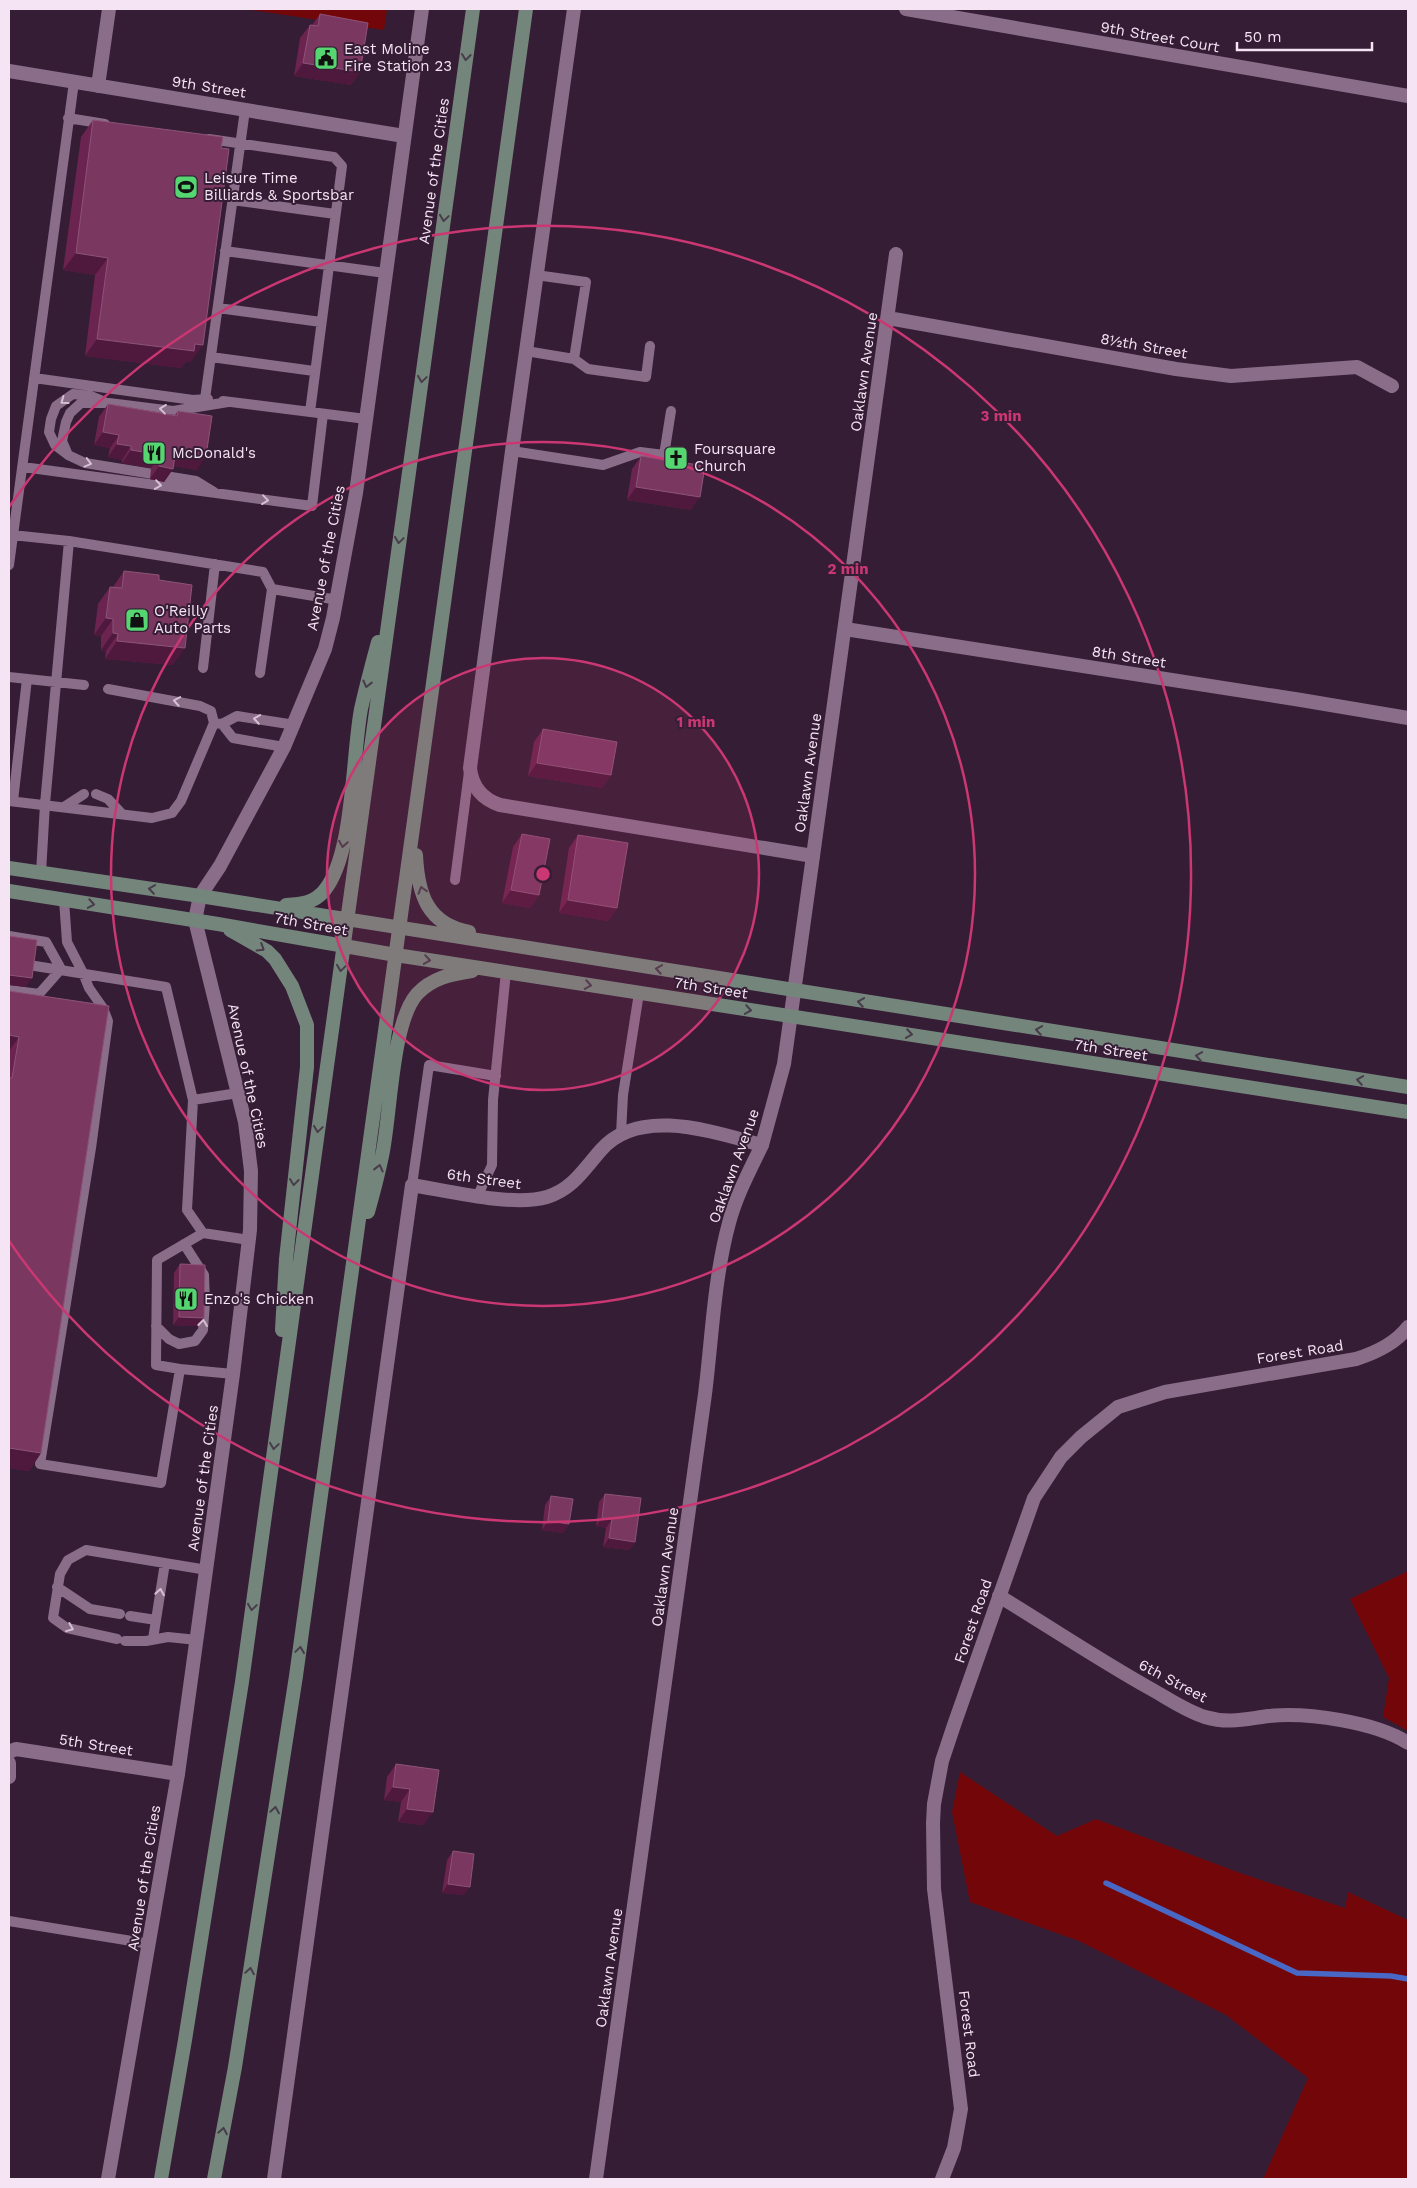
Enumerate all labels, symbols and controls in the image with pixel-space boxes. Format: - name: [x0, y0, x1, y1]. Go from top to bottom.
- street label: 9th Street Court: [1099, 18, 1222, 56]
- scale bar: [1237, 20, 1372, 52]
- text: 50 m: [1244, 28, 1281, 46]
- place label: East Moline Fire Station 23: [344, 40, 452, 75]
- public building icon: East Moline Fire Station 23: [313, 45, 339, 71]
- one-way arrow: [462, 53, 472, 61]
- street label: 9th Street: [171, 72, 248, 102]
- street label: Avenue of the Cities: [415, 97, 453, 245]
- place label: Leisure Time Billiards & Sportsbar: [204, 169, 354, 204]
- sports icon: Leisure Time Billiards & Sportsbar: [173, 174, 199, 200]
- one-way arrow: [439, 214, 450, 222]
- street label: Oaklawn Avenue: [847, 311, 881, 433]
- street label: 8½th Street: [1099, 330, 1190, 363]
- one-way arrow: [417, 375, 427, 383]
- one-way arrow: [61, 395, 70, 403]
- one-way arrow: [159, 404, 167, 415]
- text: 3 min: [981, 407, 1021, 425]
- restaurant icon: McDonald's: [141, 440, 167, 466]
- place label: Foursquare Church: [694, 440, 776, 475]
- place label: McDonald's: [172, 444, 256, 462]
- church icon: Foursquare Church: [663, 445, 689, 471]
- one-way arrow: [83, 457, 92, 467]
- one-way arrow: [153, 480, 162, 490]
- street label: Avenue of the Cities: [303, 484, 349, 632]
- one-way arrow: [261, 494, 269, 505]
- one-way arrow: [395, 536, 405, 544]
- text: 2 min: [827, 560, 869, 578]
- place label: O'Reilly Auto Parts: [154, 602, 231, 637]
- shop icon: O'Reilly Auto Parts: [124, 607, 150, 633]
- street label: 8th Street: [1091, 642, 1168, 672]
- one-way arrow: [362, 679, 373, 688]
- one-way arrow: [172, 697, 181, 707]
- street label: Oaklawn Avenue: [791, 712, 825, 834]
- text: 1 min: [677, 713, 715, 731]
- one-way arrow: [253, 714, 261, 725]
- one-way arrow: [339, 840, 349, 849]
- centre of rings: [534, 865, 552, 883]
- one-way arrow: [148, 884, 156, 895]
- one-way arrow: [417, 887, 427, 895]
- one-way arrow: [87, 899, 96, 909]
- street label: 7th Street: [273, 909, 350, 939]
- one-way arrow: [255, 941, 264, 951]
- one-way arrow: [423, 954, 431, 965]
- one-way arrow: [655, 964, 664, 974]
- one-way arrow: [336, 965, 347, 973]
- street label: 7th Street: [673, 973, 750, 1003]
- one-way arrow: [583, 980, 592, 990]
- one-way arrow: [857, 997, 866, 1007]
- street label: Avenue of the Cities: [224, 1002, 272, 1150]
- one-way arrow: [744, 1004, 753, 1014]
- one-way arrow: [1035, 1025, 1043, 1036]
- one-way arrow: [905, 1028, 913, 1039]
- street label: 7th Street: [1073, 1035, 1150, 1065]
- one-way arrow: [1195, 1051, 1204, 1061]
- one-way arrow: [1356, 1076, 1364, 1086]
- street label: Oaklawn Avenue: [705, 1106, 763, 1226]
- one-way arrow: [314, 1125, 324, 1134]
- one-way arrow: [373, 1163, 384, 1172]
- street label: 6th Street: [446, 1165, 523, 1193]
- one-way arrow: [290, 1178, 300, 1186]
- restaurant icon: Enzo's Chicken: [173, 1286, 199, 1312]
- place label: Enzo's Chicken: [204, 1290, 314, 1308]
- one-way arrow: [197, 1318, 208, 1326]
- street label: Forest Road: [1255, 1336, 1345, 1368]
- street label: Avenue of the Cities: [184, 1404, 222, 1552]
- one-way arrow: [269, 1443, 280, 1451]
- street label: Oaklawn Avenue: [648, 1506, 682, 1628]
- street label: Forest Road: [950, 1577, 996, 1665]
- one-way arrow: [155, 1587, 165, 1596]
- one-way arrow: [247, 1604, 258, 1612]
- one-way arrow: [65, 1622, 74, 1632]
- one-way arrow: [294, 1646, 304, 1654]
- street label: 6th Street: [1136, 1655, 1211, 1707]
- street label: 5th Street: [58, 1730, 135, 1760]
- street label: Avenue of the Cities: [124, 1804, 164, 1952]
- one-way arrow: [269, 1806, 280, 1814]
- street label: Oaklawn Avenue: [592, 1907, 626, 2029]
- one-way arrow: [244, 1967, 254, 1975]
- street label: Forest Road: [955, 1989, 983, 2079]
- one-way arrow: [218, 2127, 228, 2136]

